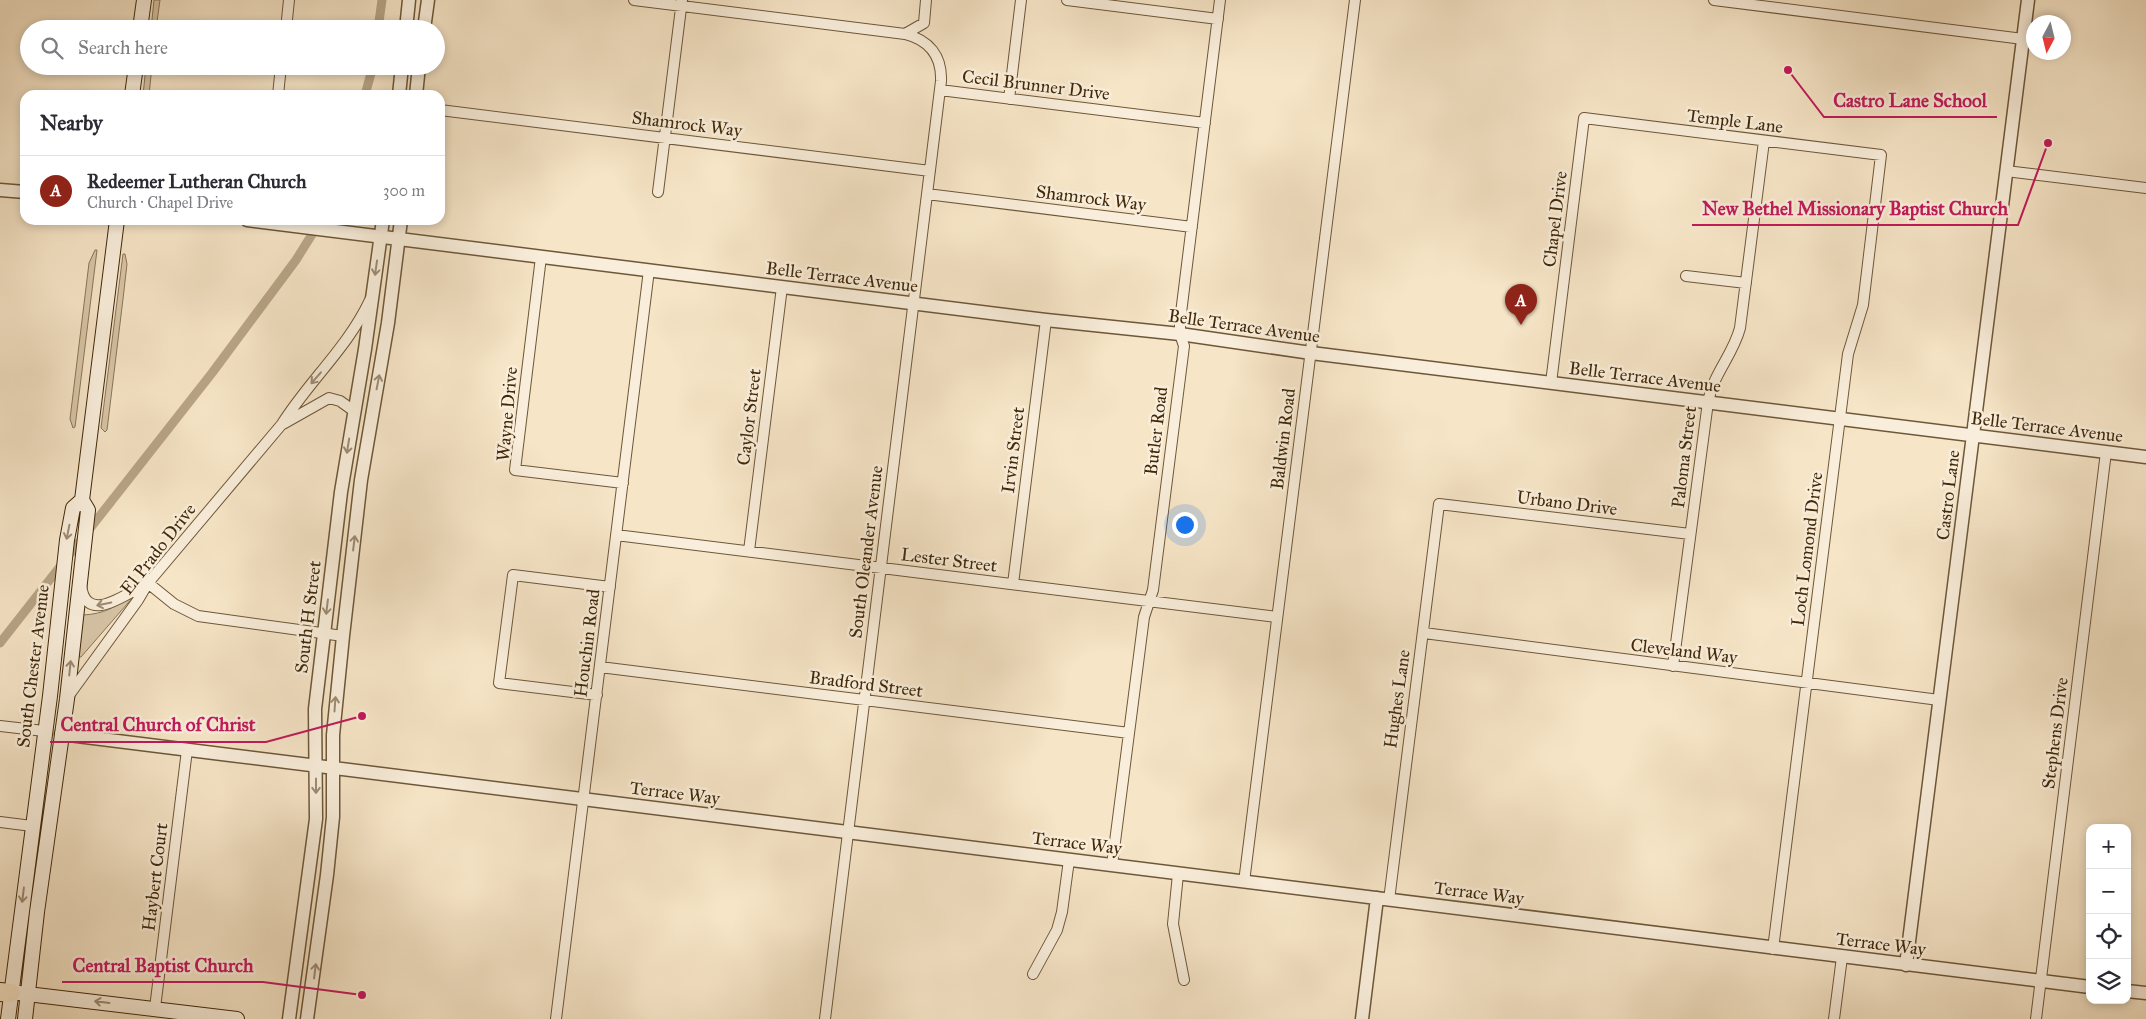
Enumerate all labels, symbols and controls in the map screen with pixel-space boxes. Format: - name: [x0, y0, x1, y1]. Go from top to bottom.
- north arrow: [2026, 15, 2071, 60]
- search box: [20, 20, 445, 75]
- icon: search: [38, 34, 66, 62]
- text: Search here: [78, 36, 168, 59]
- street label: Cecil Brunner Drive: [961, 65, 1111, 105]
- callout: Castro Lane School: [1824, 83, 1997, 117]
- text: Castro Lane School: [1833, 89, 1988, 112]
- street label: Temple Lane: [1686, 104, 1784, 138]
- street label: Shamrock Way: [631, 106, 744, 142]
- text: Nearby: [40, 110, 103, 136]
- text: Redeemer Lutheran Church: [87, 170, 307, 193]
- street label: Chapel Drive: [1538, 170, 1572, 268]
- street label: Shamrock Way: [1035, 180, 1148, 216]
- text: A: [51, 181, 61, 200]
- text: 300 m: [383, 181, 425, 200]
- callout: New Bethel Missionary Baptist Church: [1692, 191, 2018, 225]
- text: Church · Chapel Drive: [87, 193, 233, 212]
- text: New Bethel Missionary Baptist Church: [1702, 197, 2008, 221]
- street label: Belle Terrace Avenue: [765, 257, 919, 297]
- one-way arrow: [371, 260, 381, 276]
- pin: A: [1505, 284, 1537, 325]
- street label: Belle Terrace Avenue: [1167, 304, 1321, 348]
- street label: Belle Terrace Avenue: [1568, 357, 1722, 397]
- street label: Wayne Drive: [492, 366, 522, 462]
- street label: Caylor Street: [732, 367, 766, 467]
- one-way arrow: [311, 371, 322, 384]
- one-way arrow: [373, 375, 383, 391]
- street label: Butler Road: [1140, 385, 1172, 477]
- street label: Baldwin Road: [1266, 387, 1300, 491]
- street label: Paloma Street: [1667, 404, 1701, 509]
- street label: Irvin Street: [997, 405, 1029, 494]
- street label: Belle Terrace Avenue: [1970, 407, 2124, 447]
- one-way arrow: [343, 438, 353, 454]
- street label: Castro Lane: [1932, 449, 1964, 541]
- street label: South Oleander Avenue: [844, 464, 888, 640]
- street label: Loch Lomond Drive: [1787, 471, 1827, 627]
- street label: Urbano Drive: [1515, 486, 1619, 520]
- street label: El Prado Drive: [115, 499, 201, 599]
- your location: [1172, 512, 1198, 538]
- one-way arrow: [63, 524, 72, 540]
- one-way arrow: [349, 535, 359, 551]
- street label: Lester Street: [900, 543, 999, 577]
- street label: South H Street: [290, 559, 326, 675]
- street label: South Chester Avenue: [12, 583, 54, 749]
- street label: Houchin Road: [569, 588, 605, 698]
- one-way arrow: [322, 599, 332, 615]
- one-way arrow: [97, 600, 113, 609]
- street label: Cleveland Way: [1629, 634, 1739, 669]
- street label: Hughes Lane: [1379, 648, 1416, 750]
- one-way arrow: [65, 660, 75, 676]
- street label: Bradford Street: [808, 666, 925, 702]
- street label: Stephens Drive: [2037, 676, 2073, 790]
- one-way arrow: [331, 697, 340, 713]
- callout: Central Church of Christ: [50, 708, 266, 742]
- text: Central Church of Christ: [60, 713, 256, 736]
- street label: Terrace Way: [629, 777, 722, 809]
- one-way arrow: [311, 778, 320, 794]
- street label: Haybert Court: [137, 821, 173, 932]
- map controls: [2086, 824, 2131, 1004]
- button: +: [2086, 824, 2131, 869]
- street label: Terrace Way: [1031, 827, 1124, 859]
- button: −: [2086, 869, 2131, 914]
- street label: Terrace Way: [1433, 877, 1526, 909]
- one-way arrow: [18, 887, 28, 903]
- button: locate: [2086, 914, 2131, 959]
- street label: Terrace Way: [1835, 928, 1928, 960]
- callout: Central Baptist Church: [62, 948, 263, 982]
- text: Central Baptist Church: [72, 954, 254, 978]
- button: layers: [2086, 959, 2131, 1004]
- one-way arrow: [310, 963, 320, 979]
- one-way arrow: [94, 997, 110, 1007]

